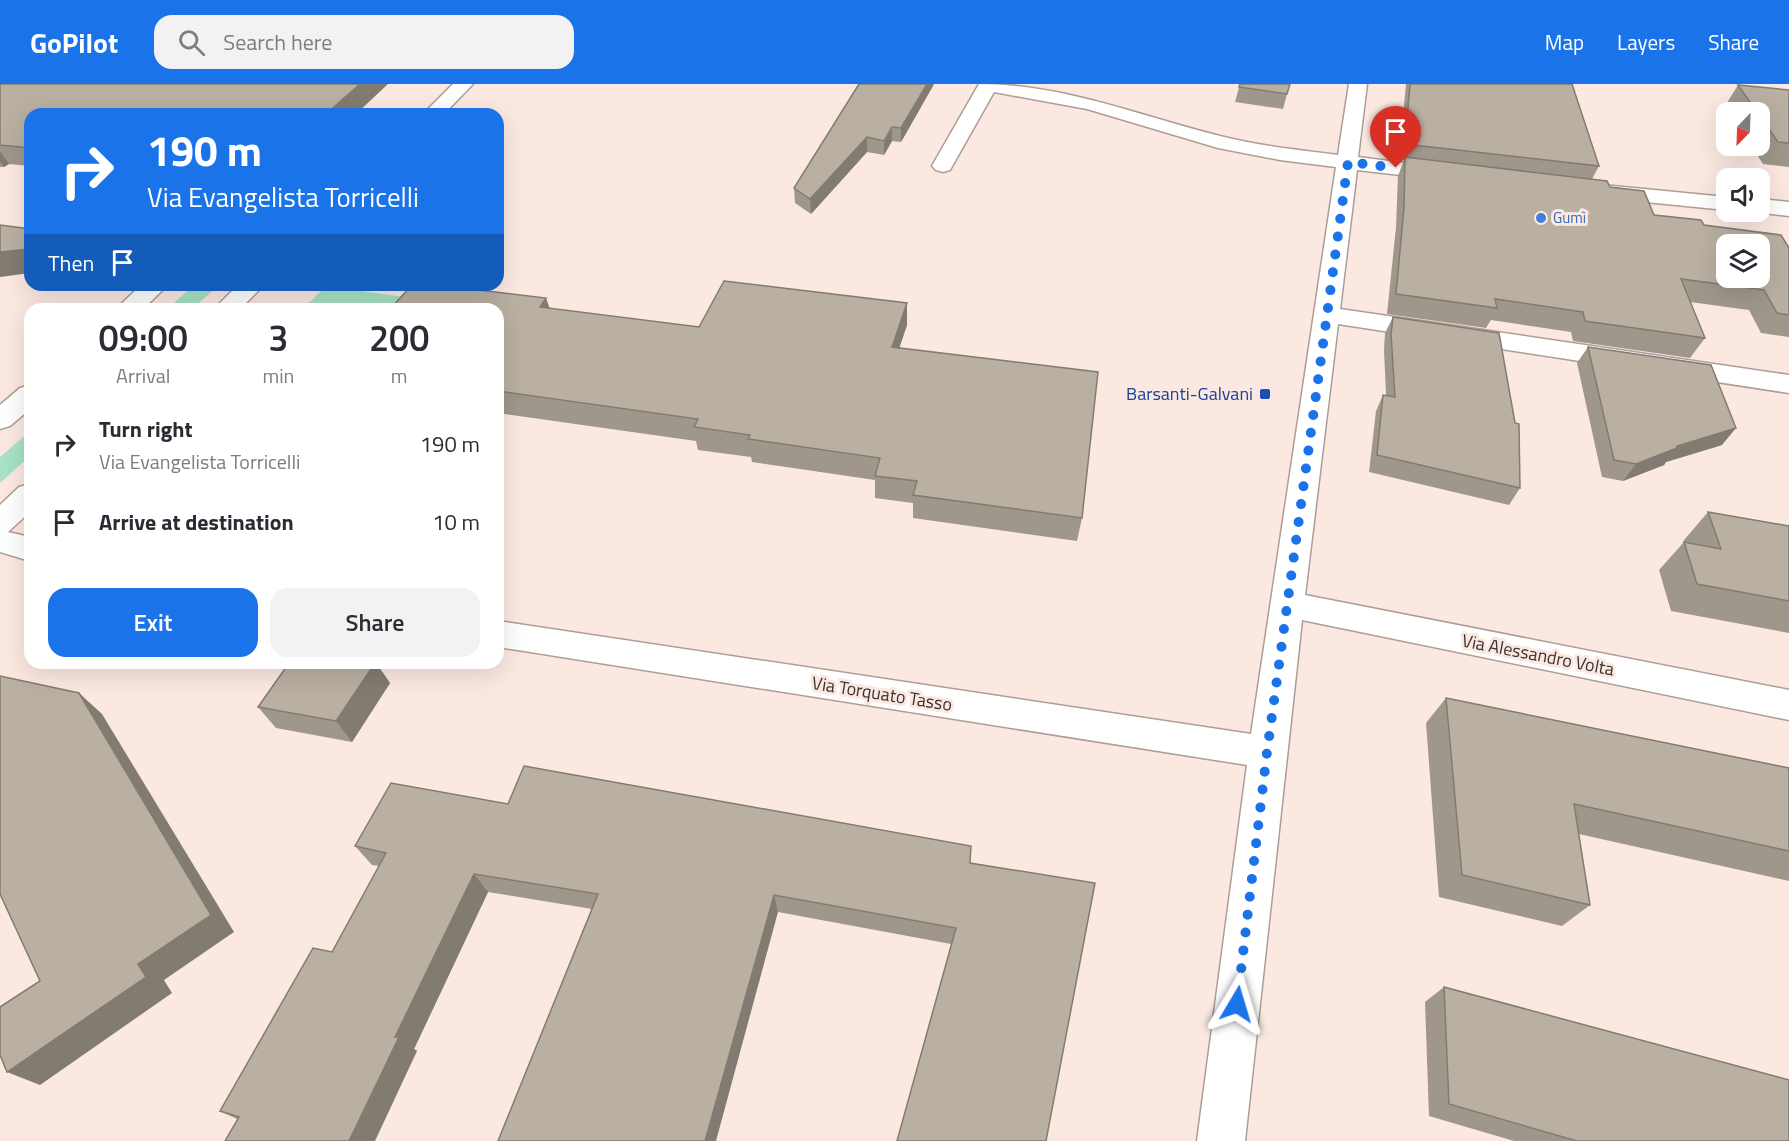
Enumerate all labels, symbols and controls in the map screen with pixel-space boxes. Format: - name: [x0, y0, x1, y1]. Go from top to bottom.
- search box: [154, 15, 574, 69]
- text: GoPilot: [30, 21, 118, 64]
- text: Search here: [223, 25, 332, 59]
- icon: search: [175, 26, 208, 59]
- text: Map: [1545, 26, 1584, 58]
- text: Layers: [1617, 26, 1675, 58]
- text: Share: [1708, 26, 1759, 58]
- north arrow: [1716, 102, 1770, 156]
- map controls: [1716, 102, 1770, 288]
- pin: [1370, 106, 1421, 168]
- icon: arrive: [1379, 115, 1412, 148]
- text: 190 m: [147, 118, 262, 182]
- icon: right: [48, 132, 126, 210]
- button: sound: [1716, 168, 1770, 222]
- text: Via Evangelista Torricelli: [147, 176, 419, 217]
- place label: Gumì: [1553, 206, 1586, 229]
- marker: Gumì: [1534, 211, 1548, 225]
- button: layers: [1716, 234, 1770, 288]
- text: Then: [48, 246, 94, 280]
- icon: arrive: [106, 246, 139, 279]
- text: 09:00: [99, 310, 188, 365]
- text: 3: [268, 310, 288, 365]
- text: 200: [369, 310, 429, 365]
- text: Arrival: [116, 360, 170, 391]
- text: min: [262, 360, 294, 391]
- text: m: [391, 360, 407, 391]
- place label: Barsanti-Galvani: [1126, 380, 1253, 407]
- marker: Barsanti-Galvani: [1258, 387, 1272, 401]
- text: Turn right: [99, 412, 193, 446]
- text: 190 m: [420, 427, 480, 461]
- icon: right: [48, 428, 81, 461]
- text: Via Evangelista Torricelli: [99, 446, 300, 477]
- text: Arrive at destination: [99, 505, 294, 539]
- text: 10 m: [432, 505, 480, 539]
- icon: arrive: [48, 506, 81, 539]
- button: Exit: [48, 588, 258, 657]
- button: Share: [270, 588, 480, 657]
- street label: Via Alessandro Volta: [1460, 626, 1617, 683]
- street label: Via Torquato Tasso: [810, 669, 954, 718]
- position arrow: [1205, 972, 1269, 1036]

